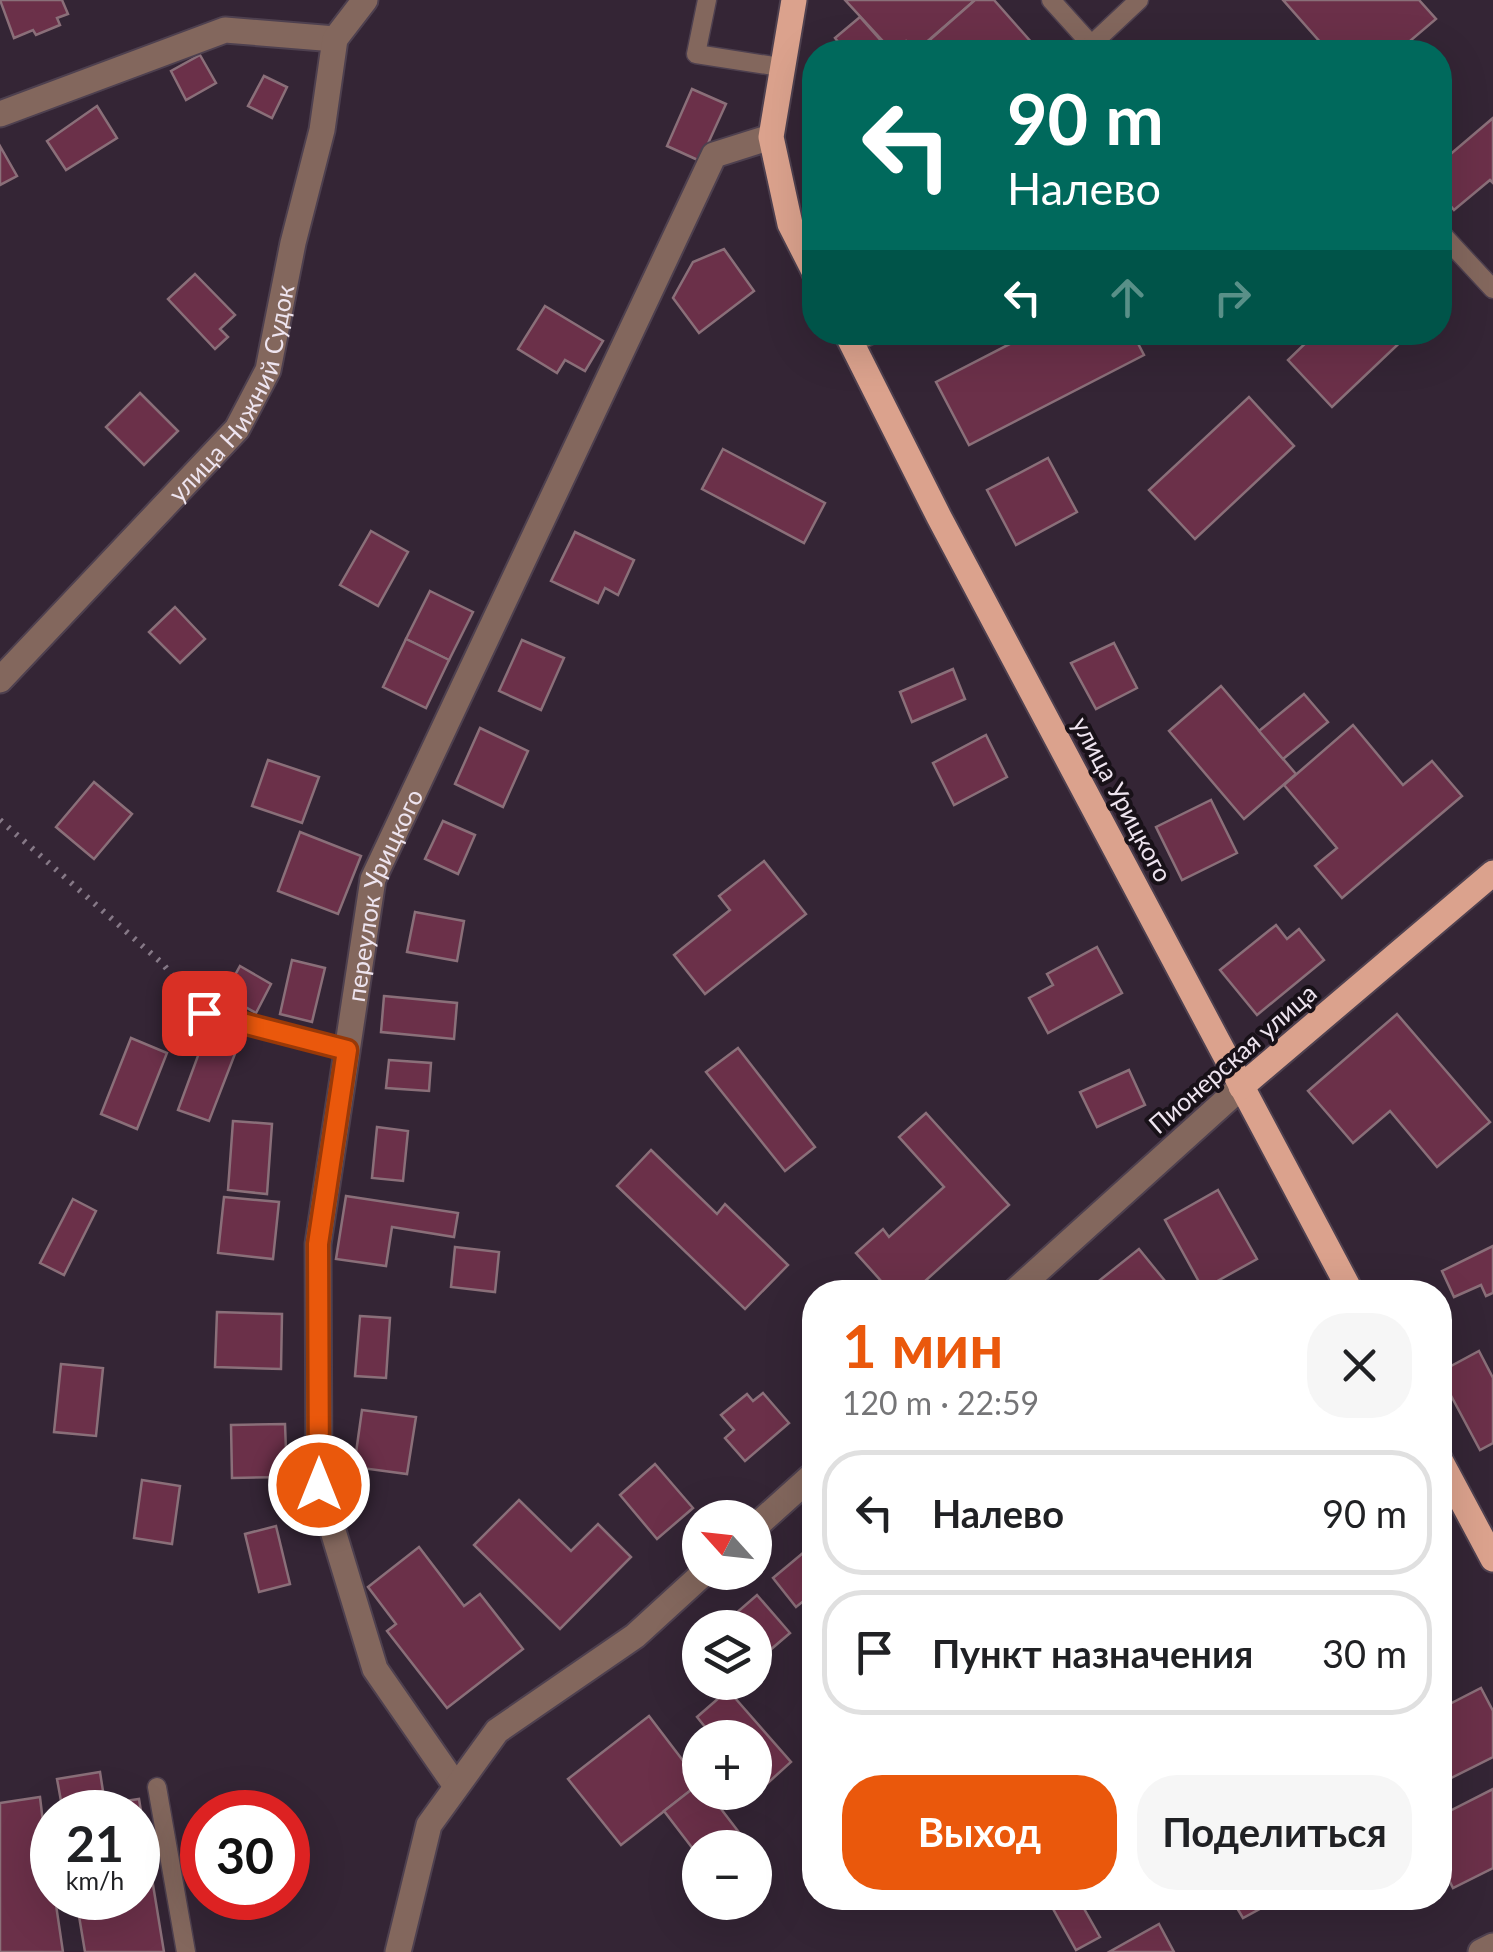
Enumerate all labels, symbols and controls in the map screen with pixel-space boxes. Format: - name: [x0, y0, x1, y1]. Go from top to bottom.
- text: 90 m: [1007, 76, 1164, 160]
- icon: left: [842, 80, 972, 210]
- text: Налево: [1007, 161, 1161, 215]
- icon: left: [995, 270, 1050, 325]
- icon: ahead: [1100, 270, 1155, 325]
- icon: right: [1205, 270, 1260, 325]
- street label: улица Нижний Судок: [162, 282, 300, 508]
- street label: улица Урицкого: [1067, 711, 1179, 887]
- street label: переулок Урицкого: [340, 784, 428, 1004]
- pin: [162, 971, 247, 1056]
- street label: Пионерская улица: [1142, 977, 1322, 1139]
- icon: arrive: [177, 986, 232, 1041]
- text: 1 мин: [842, 1309, 1004, 1381]
- button: close: [1307, 1313, 1412, 1418]
- text: 120 m · 22:59: [842, 1383, 1039, 1422]
- position arrow: [267, 1433, 371, 1537]
- icon: left: [847, 1485, 902, 1540]
- text: Налево: [932, 1490, 1064, 1536]
- text: 90 m: [1322, 1490, 1407, 1536]
- north arrow: [682, 1500, 772, 1590]
- map controls: [682, 1500, 772, 1920]
- button: layers: [682, 1610, 772, 1700]
- icon: arrive: [847, 1625, 902, 1680]
- text: Пункт назначения: [932, 1630, 1253, 1676]
- text: 30 m: [1322, 1630, 1407, 1676]
- button: +: [682, 1720, 772, 1810]
- button: Выход: [842, 1775, 1117, 1890]
- button: Поделиться: [1137, 1775, 1412, 1890]
- speed limit sign: 30: [180, 1790, 310, 1920]
- text: 21: [66, 1813, 124, 1873]
- button: −: [682, 1830, 772, 1920]
- text: km/h: [66, 1865, 124, 1895]

